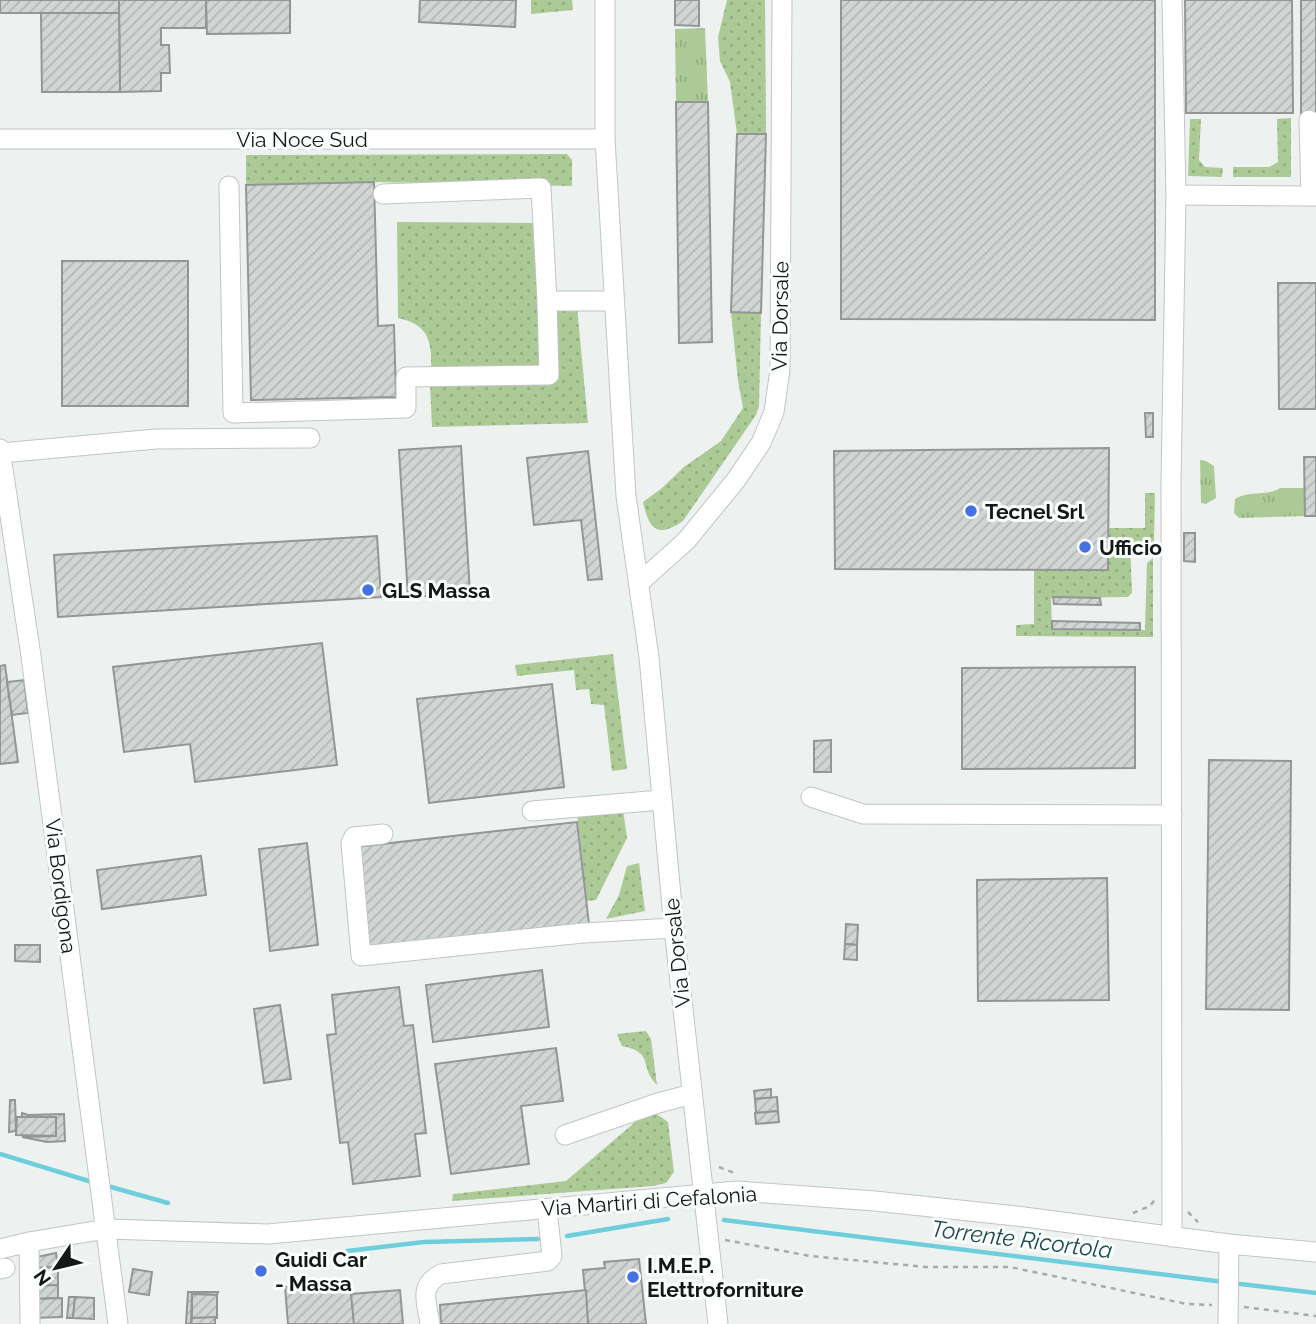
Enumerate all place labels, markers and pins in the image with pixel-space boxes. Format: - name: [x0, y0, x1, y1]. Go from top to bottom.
- place label: Tecnel Srl: [985, 499, 1085, 524]
- marker: Tecnel Srl: [963, 503, 979, 519]
- place label: Ufficio: [1099, 535, 1162, 560]
- marker: Ufficio: [1077, 539, 1093, 555]
- place label: GLS Massa: [382, 578, 490, 603]
- marker: GLS Massa: [360, 582, 376, 598]
- place label: Guidi Car - Massa: [275, 1247, 367, 1296]
- place label: I.M.E.P. Elettroforniture: [647, 1253, 804, 1302]
- marker: Guidi Car - Massa: [253, 1263, 269, 1279]
- marker: I.M.E.P. Elettroforniture: [625, 1269, 641, 1285]

